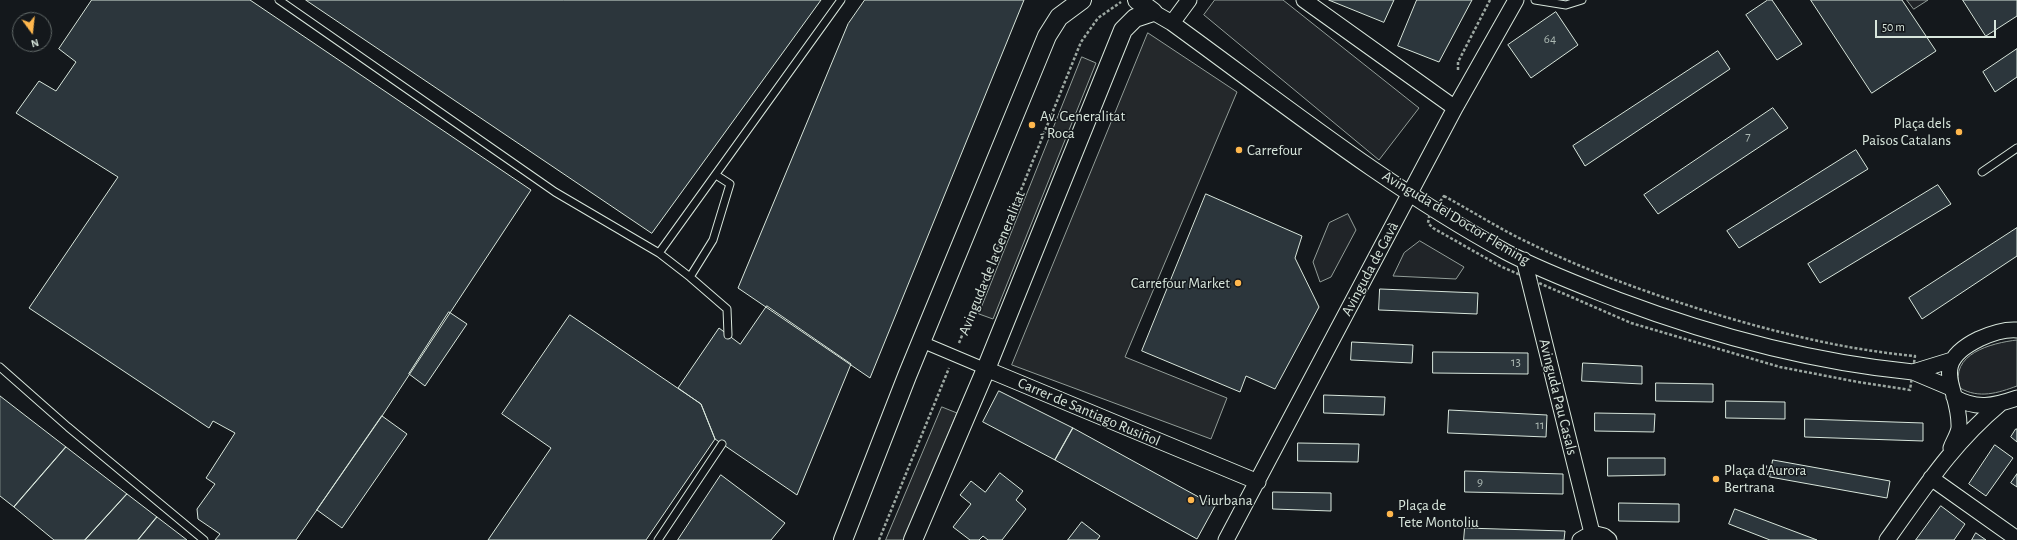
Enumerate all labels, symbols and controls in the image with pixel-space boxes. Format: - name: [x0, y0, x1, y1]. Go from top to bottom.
- north arrow: [12, 12, 52, 52]
- scale bar: [1877, 12, 1998, 38]
- text: 50 m: [1882, 21, 1905, 33]
- house number: 64: [1544, 31, 1556, 47]
- text: N: [30, 37, 40, 49]
- place label: Av. Generalitat - Roca: [1040, 107, 1125, 142]
- place label: Plaça dels Països Catalans: [1862, 114, 1951, 149]
- marker: Av. Generalitat - Roca: [1027, 120, 1037, 130]
- marker: Plaça dels Països Catalans: [1954, 127, 1964, 137]
- house number: 7: [1745, 128, 1751, 144]
- place label: Carrefour: [1247, 141, 1302, 159]
- marker: Carrefour: [1234, 145, 1244, 155]
- street label: Avinguda del Doctor Fleming: [1379, 167, 1533, 269]
- street label: Avinguda de la Generalitat: [955, 188, 1029, 338]
- street label: Avinguda de Gavà: [1338, 219, 1402, 319]
- place label: Carrefour Market: [1131, 274, 1230, 292]
- marker: Carrefour Market: [1233, 278, 1243, 288]
- street label: Avinguda Pau Casals: [1535, 337, 1581, 457]
- house number: 13: [1511, 354, 1521, 370]
- street label: Carrer de Santiago Rusiñol: [1015, 374, 1163, 450]
- house number: 11: [1536, 417, 1544, 433]
- place label: Plaça d'Aurora Bertrana: [1724, 461, 1806, 496]
- house number: 9: [1477, 474, 1483, 490]
- marker: Plaça d'Aurora Bertrana: [1711, 474, 1721, 484]
- place label: Viurbana: [1199, 491, 1253, 509]
- marker: Viurbana: [1186, 495, 1196, 505]
- place label: Plaça de Tete Montoliu: [1398, 496, 1479, 531]
- marker: Plaça de Tete Montoliu: [1385, 509, 1395, 519]

